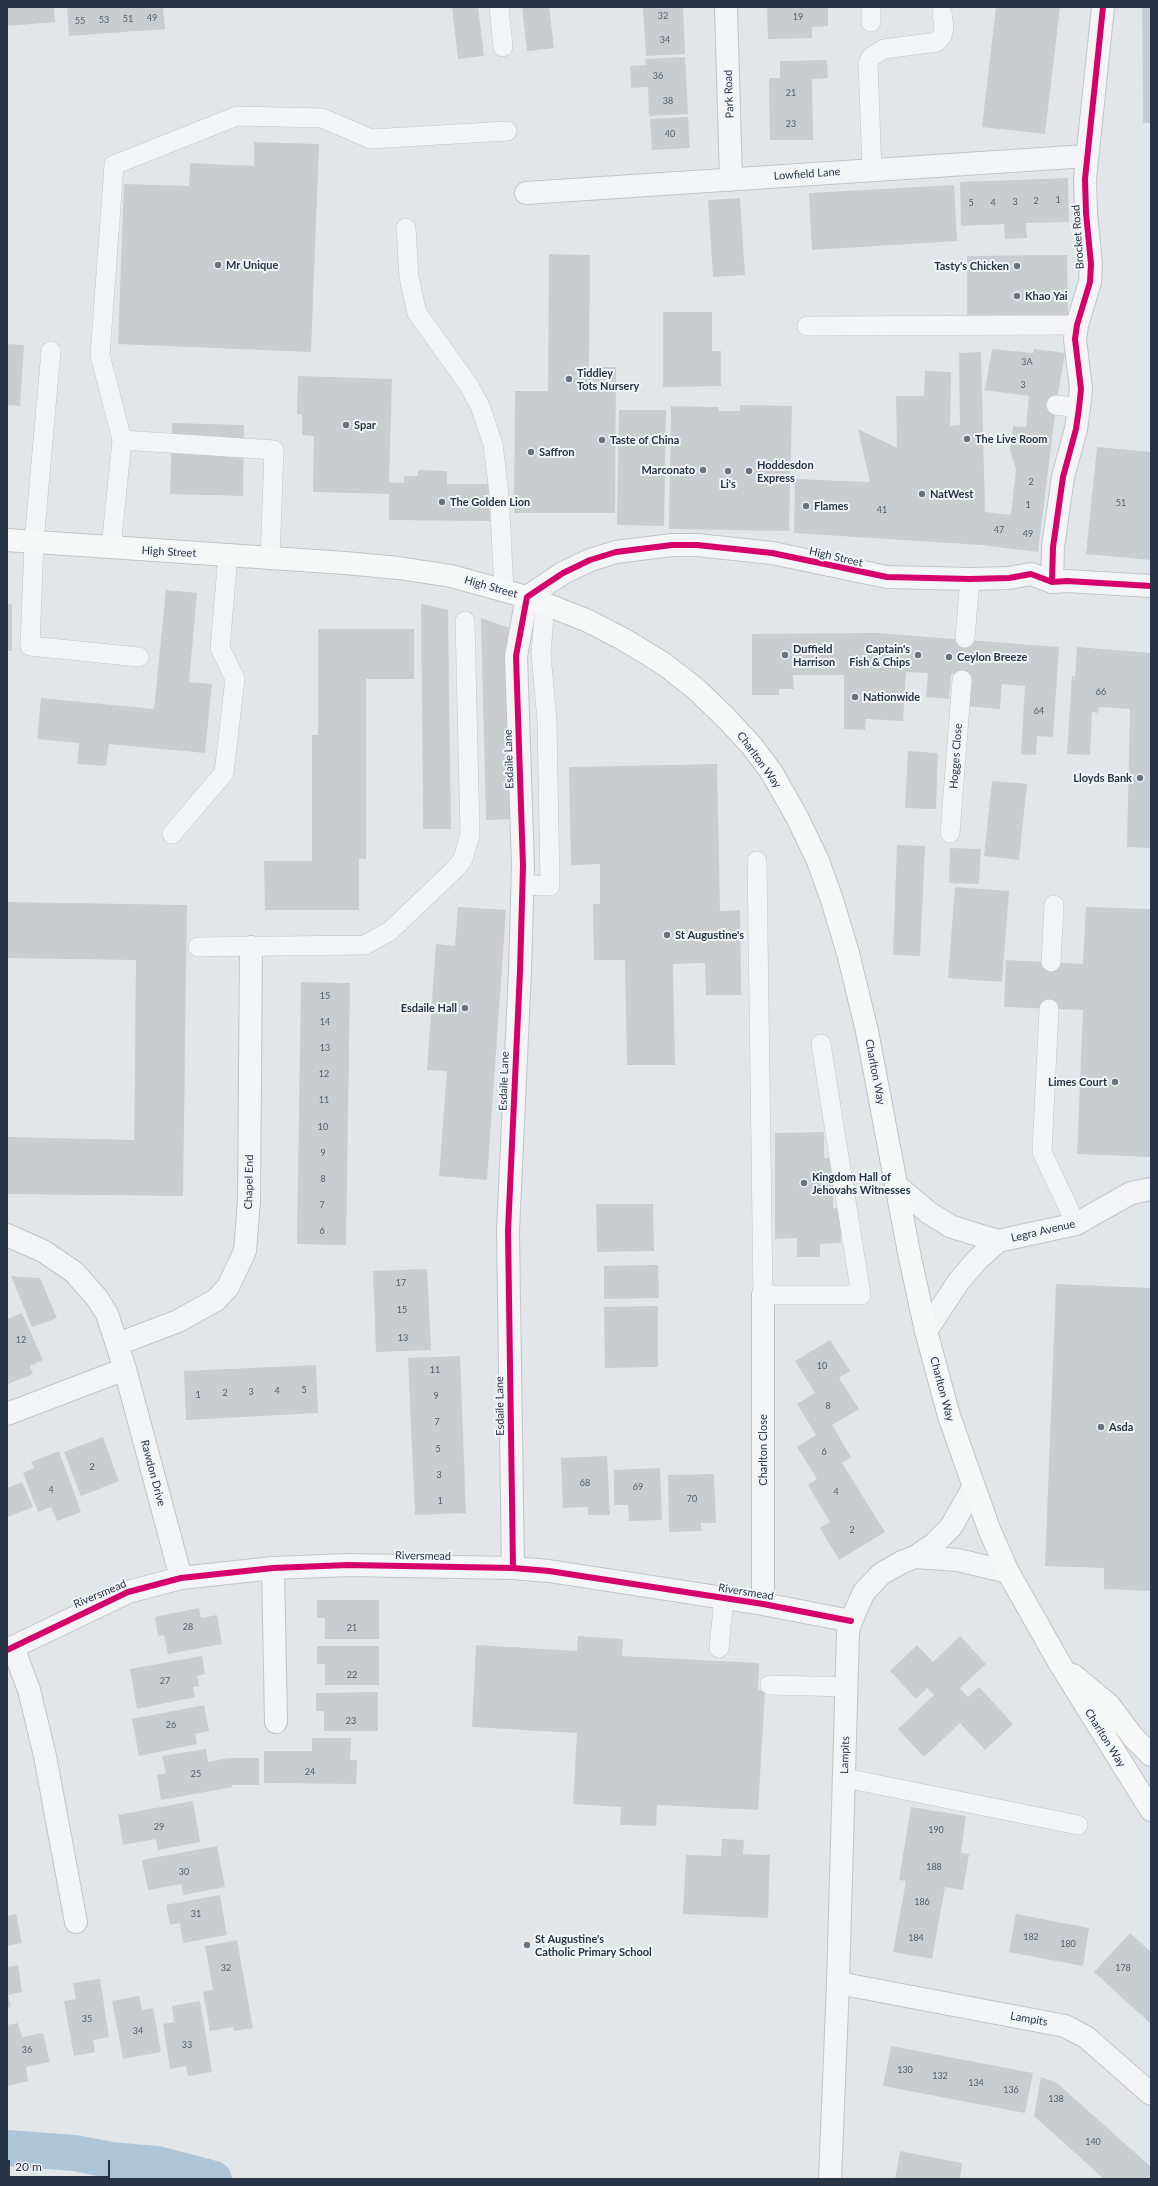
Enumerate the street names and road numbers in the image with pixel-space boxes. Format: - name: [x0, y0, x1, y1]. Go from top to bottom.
- street label: Park Road: [722, 69, 736, 119]
- street label: Lowfield Lane: [773, 165, 841, 183]
- street label: Brocket Road: [1069, 204, 1087, 270]
- street label: High Street: [141, 544, 197, 560]
- street label: High Street: [808, 544, 864, 570]
- street label: High Street: [463, 573, 519, 601]
- street label: Hogges Close: [947, 723, 965, 789]
- street label: Esdaile Lane: [501, 729, 517, 789]
- street label: Charlton Way: [734, 729, 784, 791]
- street label: Charlton Way: [862, 1038, 888, 1106]
- street label: Esdaile Lane: [496, 1051, 512, 1111]
- street label: Chapel End: [242, 1154, 256, 1210]
- street label: Legra Avenue: [1010, 1217, 1076, 1245]
- street label: Charlton Way: [927, 1355, 957, 1423]
- street label: Esdaile Lane: [493, 1376, 507, 1436]
- street label: Charlton Close: [756, 1414, 770, 1486]
- street label: Rawdon Drive: [138, 1438, 168, 1508]
- street label: Riversmead: [395, 1549, 451, 1563]
- street label: Riversmead: [72, 1577, 128, 1611]
- street label: Riversmead: [717, 1581, 775, 1603]
- street label: Charlton Way: [1082, 1706, 1128, 1770]
- street label: Lampits: [838, 1736, 852, 1774]
- street label: Lampits: [1009, 2009, 1049, 2029]

